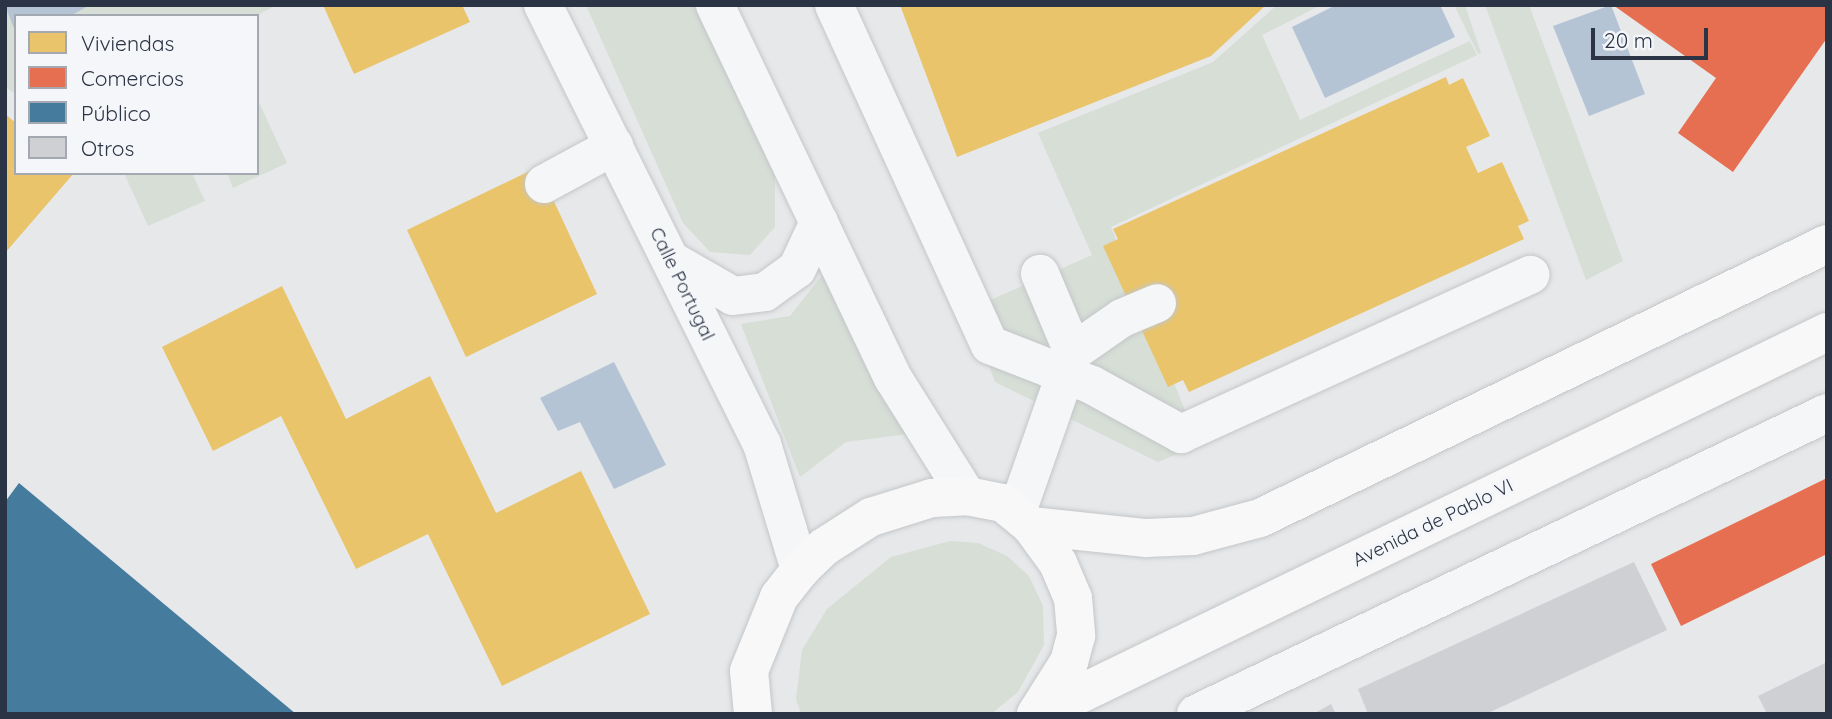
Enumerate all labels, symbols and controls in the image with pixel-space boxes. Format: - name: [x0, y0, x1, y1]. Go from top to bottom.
- legend: [14, 14, 259, 175]
- scale bar: [1594, 14, 1711, 58]
- text: 20 m: [1604, 27, 1653, 53]
- text: Viviendas: [81, 30, 174, 56]
- text: Comercios: [81, 65, 184, 91]
- text: Público: [81, 100, 151, 126]
- text: Otros: [81, 135, 134, 161]
- street label: Calle Portugal: [645, 224, 719, 344]
- street label: Avenida de Pablo VI: [1349, 474, 1517, 572]

